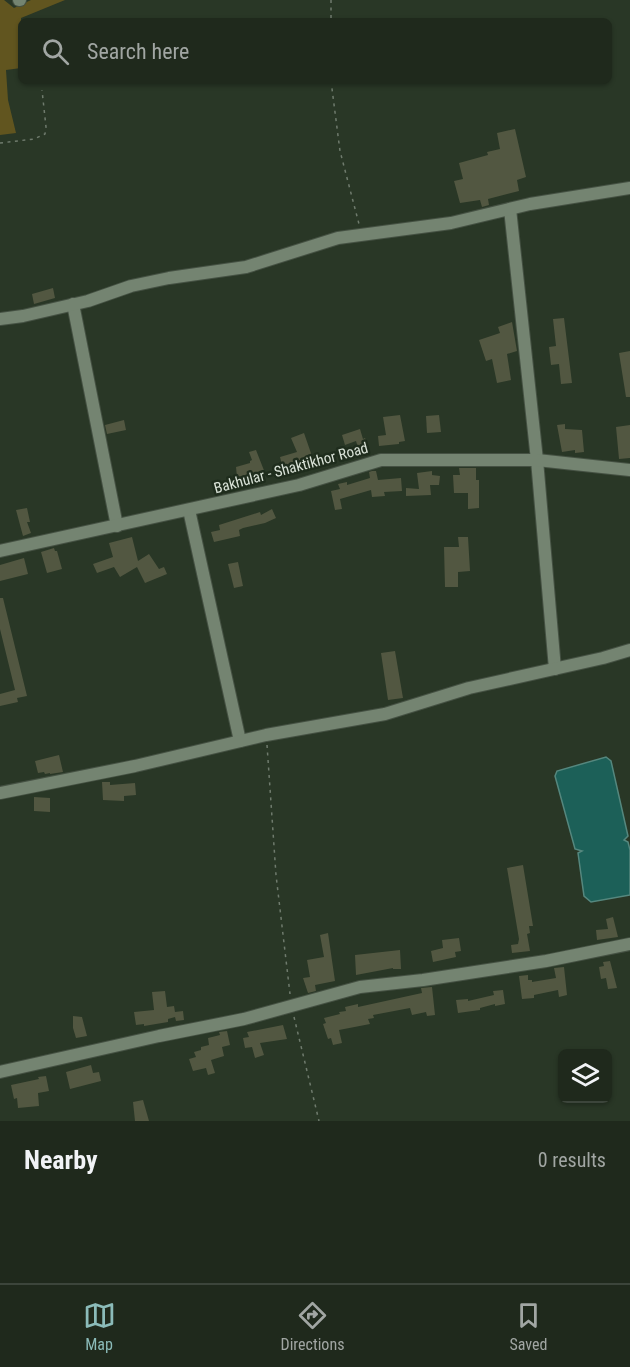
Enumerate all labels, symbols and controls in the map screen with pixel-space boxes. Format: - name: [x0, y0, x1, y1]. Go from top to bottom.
- search box: [18, 18, 612, 84]
- icon: search: [39, 35, 72, 68]
- text: Search here: [87, 39, 189, 64]
- street label: Bakhular - Shaktikhor Road: [212, 439, 370, 497]
- map controls: [558, 1049, 612, 1103]
- button: layers: [558, 1049, 612, 1103]
- text: Nearby: [24, 1145, 98, 1175]
- text: 0 results: [538, 1148, 606, 1172]
- tab: Map: [83, 1299, 116, 1354]
- tab: Directions: [281, 1299, 344, 1354]
- tab: Saved: [509, 1299, 547, 1354]

